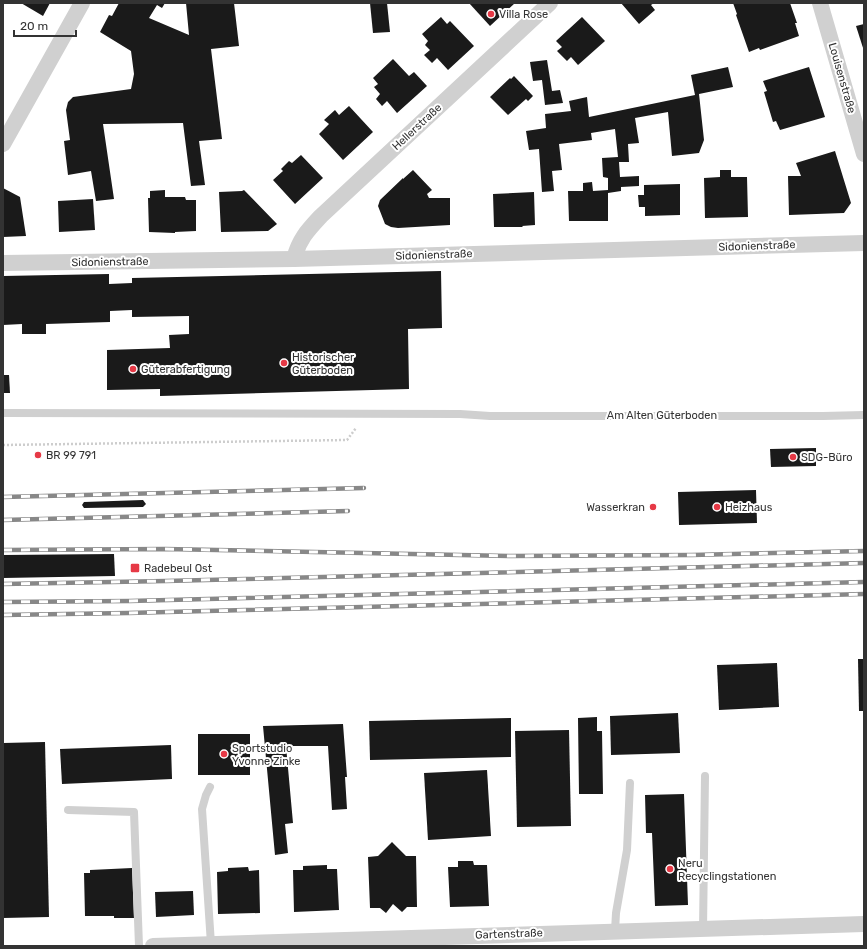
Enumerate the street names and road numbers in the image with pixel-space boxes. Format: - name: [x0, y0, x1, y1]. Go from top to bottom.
- street label: Louisenstraße: [826, 41, 858, 115]
- street label: Hellerstraße: [390, 101, 444, 153]
- street label: Sidonienstraße: [718, 238, 796, 254]
- street label: Sidonienstraße: [395, 247, 473, 263]
- street label: Sidonienstraße: [71, 255, 149, 269]
- street label: Am Alten Güterboden: [607, 409, 717, 422]
- street label: Gartenstraße: [475, 926, 543, 942]

